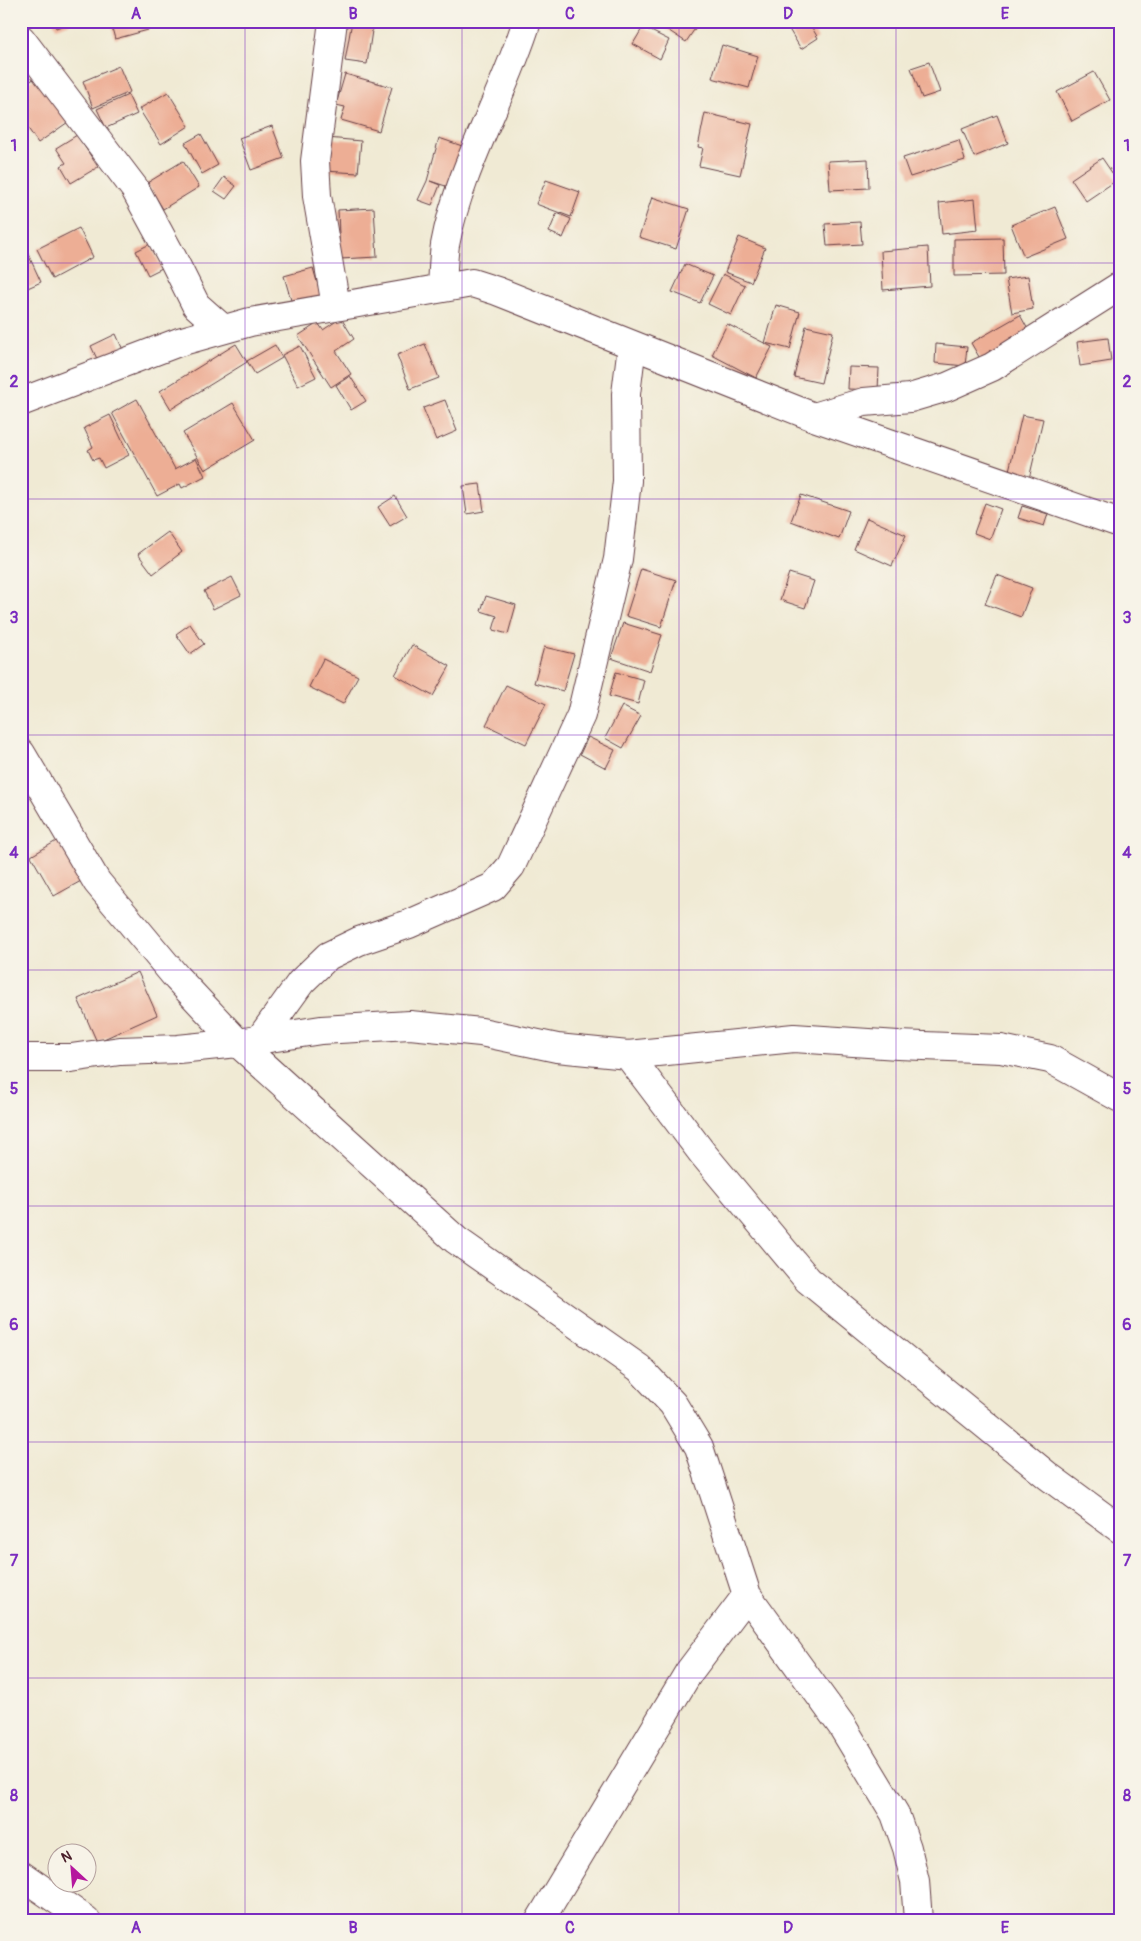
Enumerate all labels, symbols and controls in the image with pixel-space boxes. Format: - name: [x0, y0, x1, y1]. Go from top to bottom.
- text: A: [131, 4, 142, 24]
- text: B: [348, 4, 358, 24]
- text: C: [565, 4, 575, 24]
- text: D: [783, 4, 793, 24]
- text: E: [1001, 4, 1010, 24]
- text: 1: [11, 136, 17, 156]
- text: 1: [1124, 136, 1130, 156]
- text: 2: [10, 372, 19, 392]
- text: 2: [1123, 372, 1132, 392]
- text: 3: [10, 608, 19, 628]
- text: 3: [1123, 608, 1132, 628]
- text: 4: [9, 843, 19, 863]
- text: 4: [1122, 843, 1132, 863]
- text: 5: [10, 1079, 19, 1099]
- text: 5: [1123, 1079, 1132, 1099]
- text: 6: [9, 1315, 19, 1335]
- text: 6: [1122, 1315, 1132, 1335]
- text: 7: [10, 1551, 19, 1571]
- text: 7: [1123, 1551, 1132, 1571]
- text: 8: [10, 1786, 18, 1806]
- text: 8: [1123, 1786, 1131, 1806]
- north arrow: [48, 1844, 98, 1894]
- text: N: [59, 1847, 75, 1866]
- text: A: [131, 1918, 142, 1938]
- text: B: [348, 1918, 358, 1938]
- text: C: [565, 1918, 575, 1938]
- text: D: [783, 1918, 793, 1938]
- text: E: [1001, 1918, 1010, 1938]

